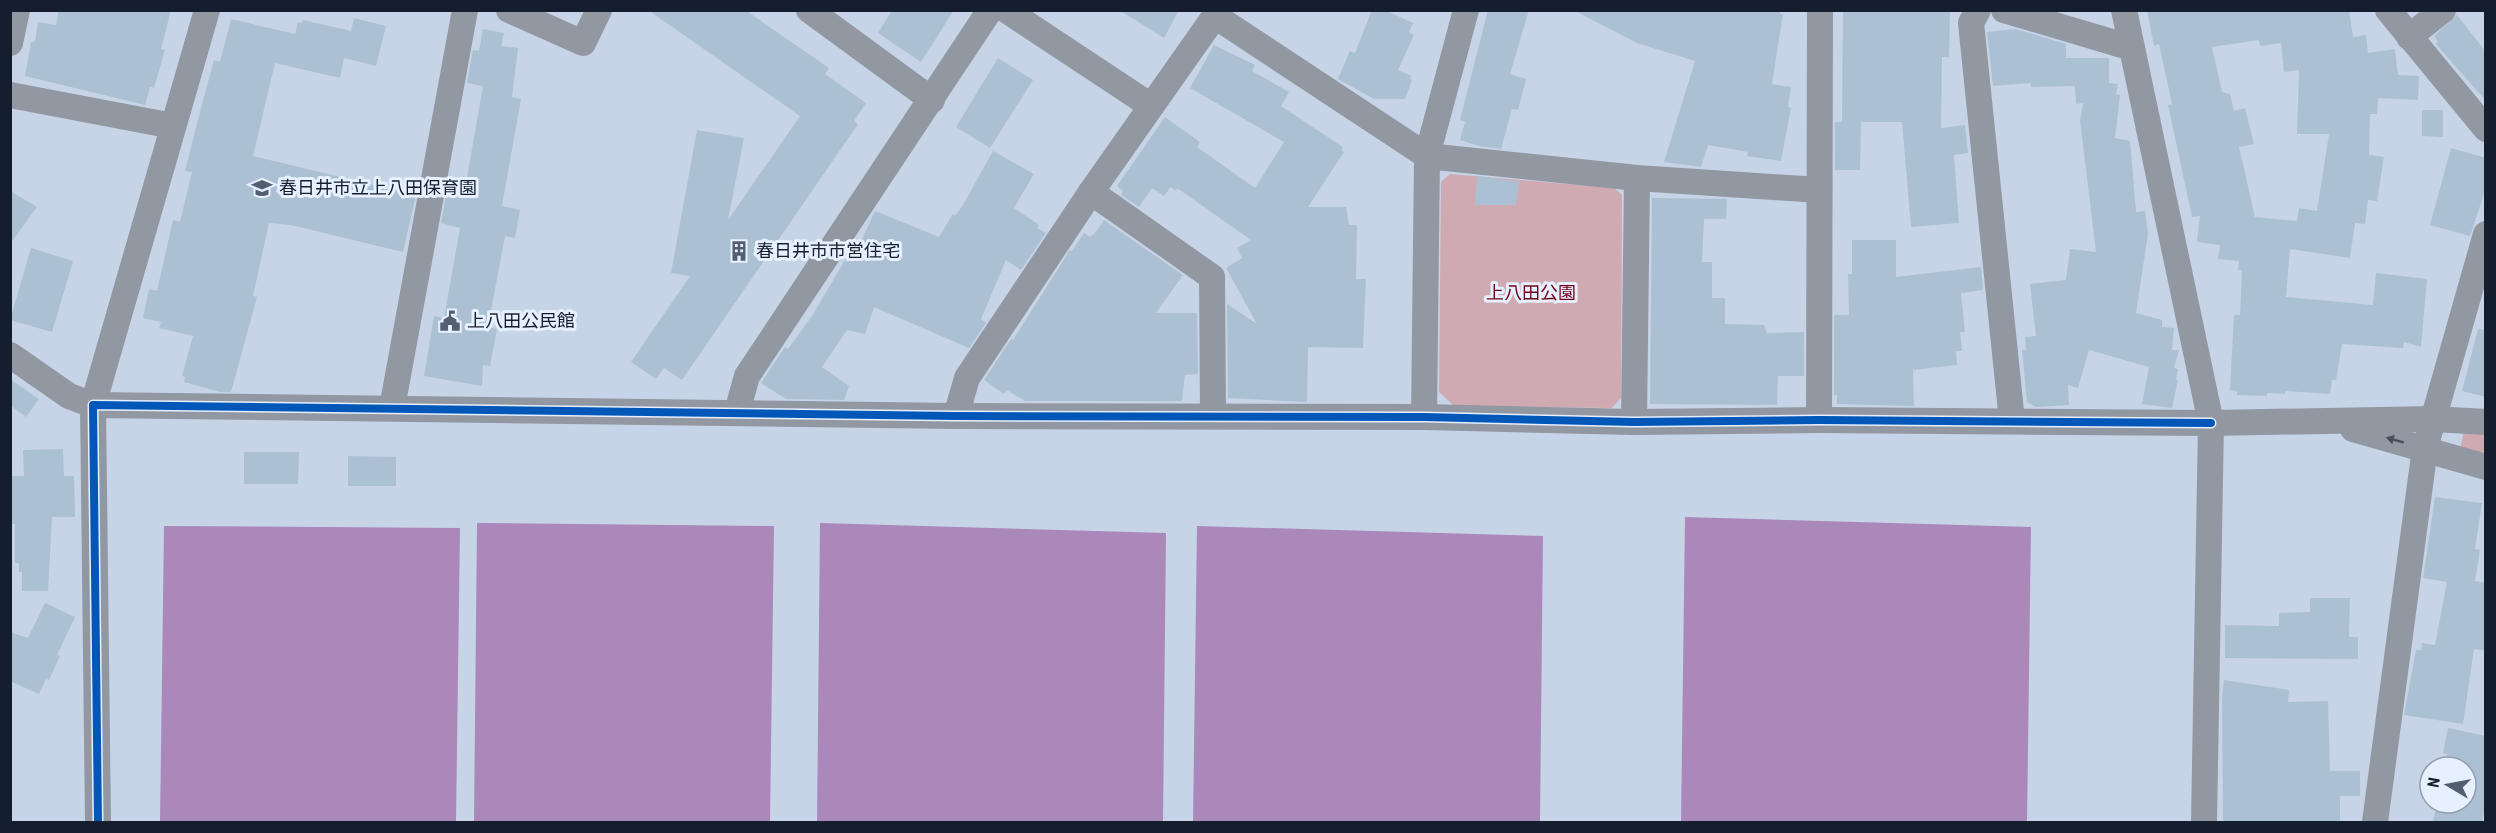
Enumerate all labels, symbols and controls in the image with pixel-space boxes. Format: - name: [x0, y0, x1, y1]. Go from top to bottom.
- school or university icon: 春日井市立上八田保育園: [250, 176, 274, 200]
- place label: 春日井市立上八田保育園: [279, 177, 477, 198]
- building icon: 春日井市市営住宅: [727, 239, 751, 263]
- place label: 春日井市市営住宅: [756, 240, 900, 261]
- park label: 上八田公園: [1486, 282, 1576, 303]
- public building icon: 上八田公民館: [438, 309, 462, 333]
- place label: 上八田公民館: [467, 310, 575, 331]
- one-way arrow: [2386, 435, 2404, 444]
- north arrow: [2418, 755, 2478, 815]
- text: N: [2424, 776, 2444, 789]

